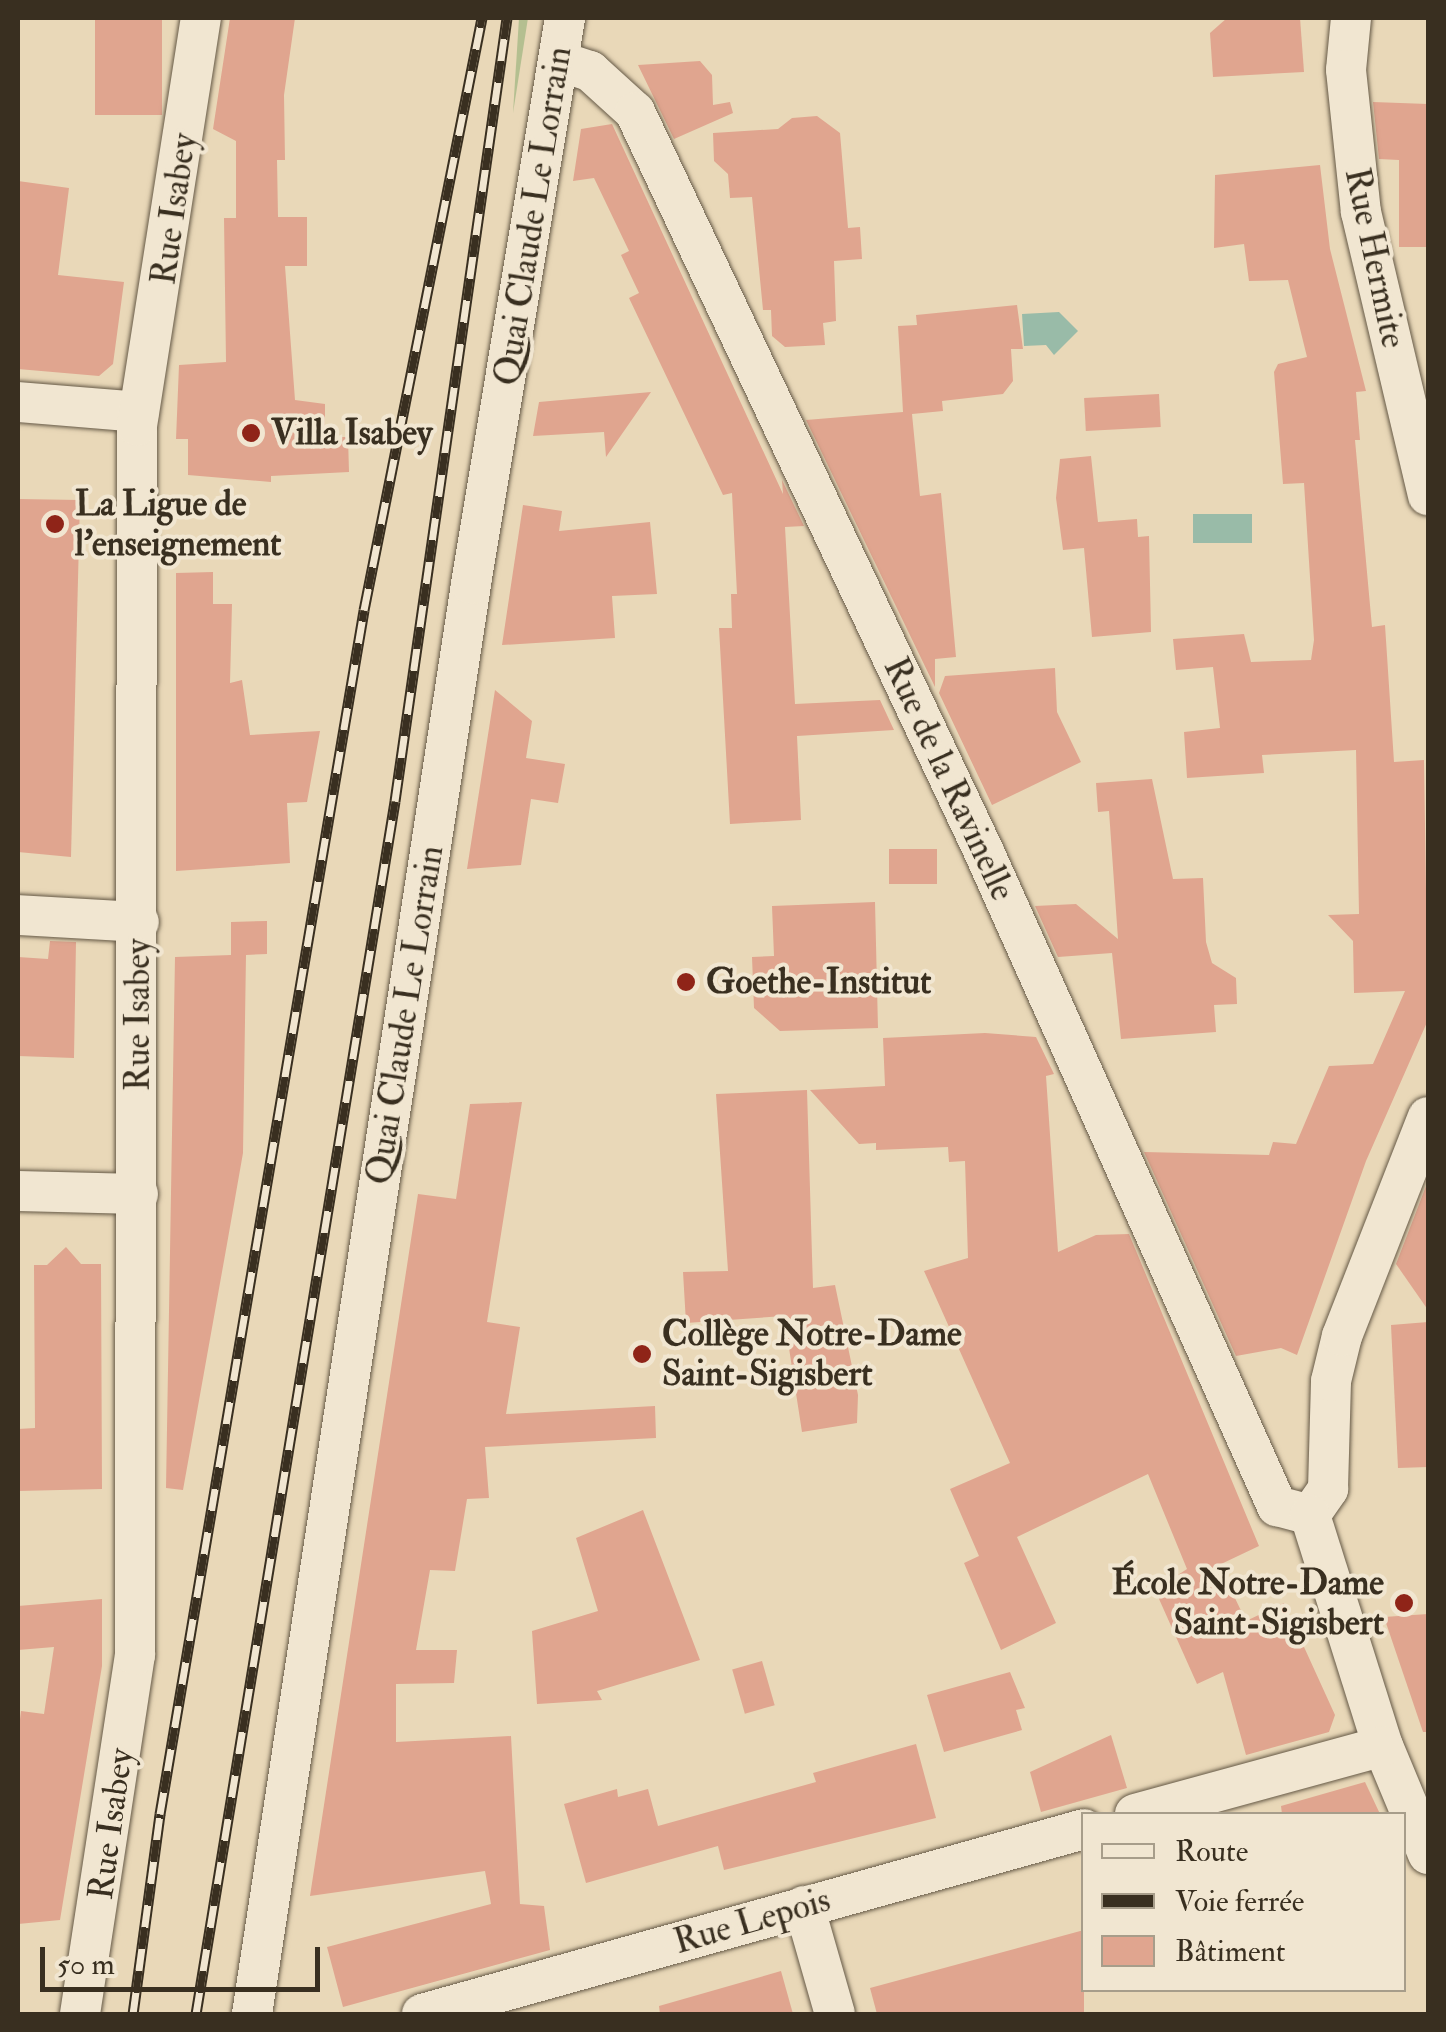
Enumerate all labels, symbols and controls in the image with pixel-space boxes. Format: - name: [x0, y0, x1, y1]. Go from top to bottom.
- street label: Quai Claude Le Lorrain: [485, 44, 581, 388]
- street label: Rue Isabey: [143, 131, 205, 287]
- street label: Rue Hermite: [1335, 164, 1415, 352]
- place label: Villa Isabey: [271, 412, 432, 454]
- marker: Villa Isabey: [240, 422, 262, 444]
- place label: La Ligue de l'enseignement: [75, 483, 281, 565]
- marker: La Ligue de l'enseignement: [44, 513, 66, 535]
- street label: Rue de la Ravinelle: [874, 651, 1024, 907]
- street label: Quai Claude Le Lorrain: [357, 843, 453, 1187]
- street label: Rue Isabey: [117, 939, 159, 1091]
- place label: Goethe-Institut: [706, 961, 931, 1003]
- marker: Goethe-Institut: [675, 971, 697, 993]
- place label: Collège Notre-Dame Saint-Sigisbert: [662, 1313, 962, 1395]
- marker: Collège Notre-Dame Saint-Sigisbert: [631, 1343, 653, 1365]
- place label: École Notre-Dame Saint-Sigisbert: [1112, 1562, 1384, 1644]
- marker: École Notre-Dame Saint-Sigisbert: [1393, 1592, 1415, 1614]
- street label: Rue Isabey: [80, 1746, 142, 1902]
- legend: [1081, 1812, 1406, 1992]
- text: Route: [1175, 1833, 1248, 1870]
- street label: Rue Lepois: [669, 1879, 835, 1963]
- text: Voie ferrée: [1175, 1883, 1304, 1920]
- scale bar: [45, 1927, 325, 1989]
- text: Bâtiment: [1175, 1933, 1285, 1970]
- text: 50 m: [57, 1946, 115, 1983]

